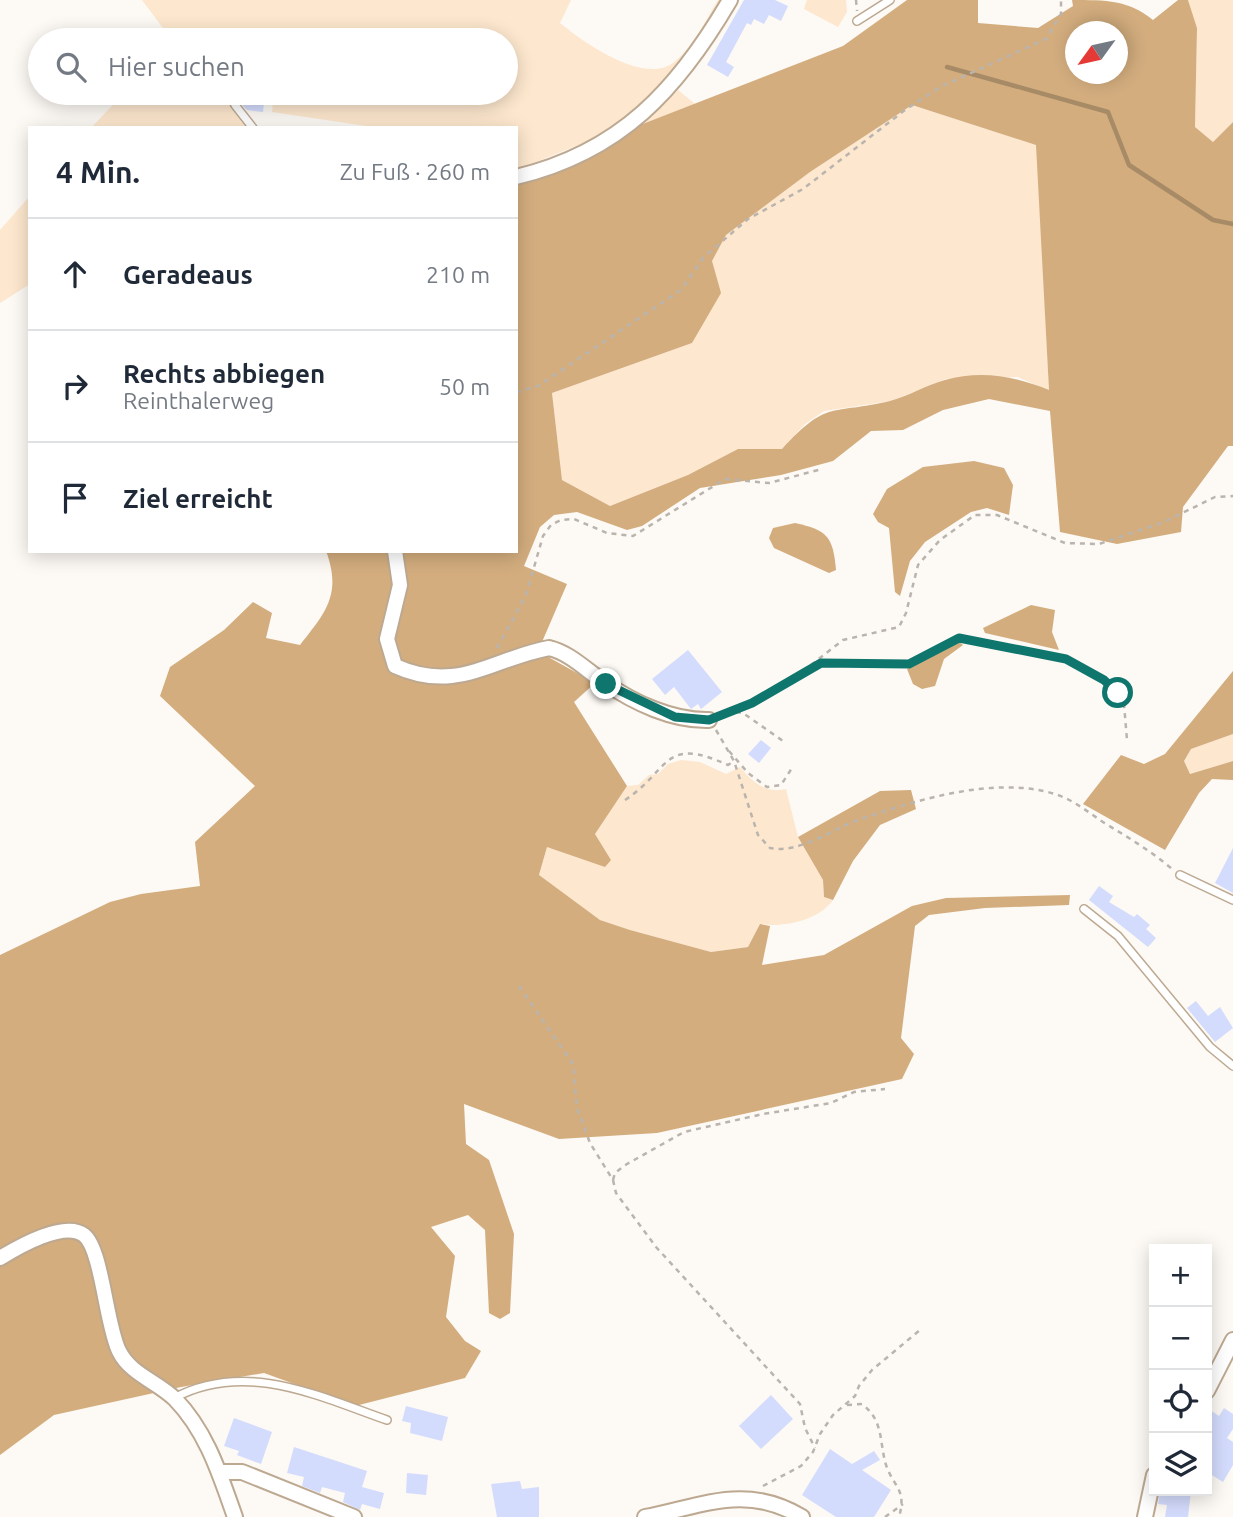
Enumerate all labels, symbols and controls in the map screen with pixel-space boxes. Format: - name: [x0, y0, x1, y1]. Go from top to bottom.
- north arrow: [1065, 21, 1128, 84]
- search box: [28, 28, 518, 105]
- icon: search: [52, 48, 90, 86]
- text: Hier suchen: [108, 52, 245, 81]
- text: 4 Min.: [56, 155, 140, 189]
- text: Zu Fuß · 260 m: [340, 159, 490, 184]
- icon: ahead: [56, 255, 94, 293]
- text: Geradeaus: [123, 260, 253, 289]
- text: 210 m: [426, 262, 490, 287]
- text: Rechts abbiegen: [123, 359, 325, 388]
- icon: right: [56, 367, 94, 405]
- text: 50 m: [439, 374, 490, 399]
- text: Reinthalerweg: [123, 388, 274, 413]
- icon: arrive: [56, 479, 94, 517]
- text: Ziel erreicht: [123, 484, 273, 513]
- route end: [590, 668, 621, 699]
- route start: [1102, 677, 1133, 708]
- map controls: [1149, 1244, 1212, 1496]
- button: +: [1149, 1244, 1212, 1307]
- button: −: [1149, 1307, 1212, 1370]
- button: locate: [1149, 1370, 1212, 1433]
- button: layers: [1149, 1433, 1212, 1496]

